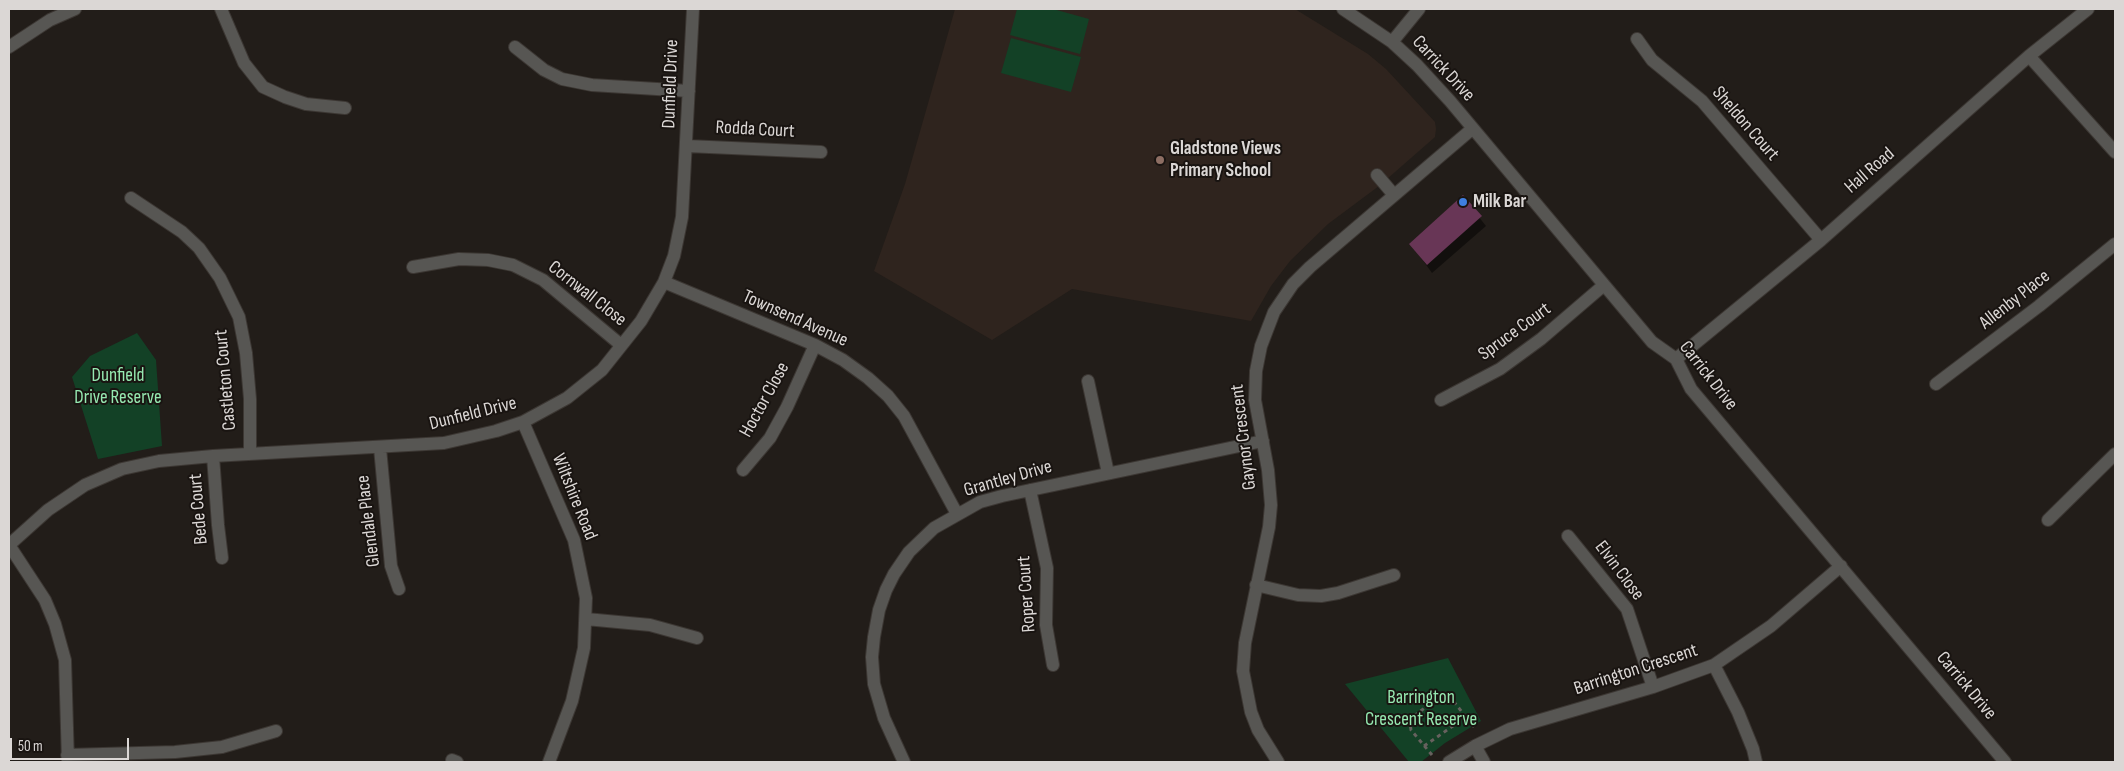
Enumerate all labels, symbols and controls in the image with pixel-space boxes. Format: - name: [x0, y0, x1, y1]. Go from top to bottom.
- street label: Carrick Drive: [1407, 31, 1479, 107]
- street label: Dunfield Drive: [658, 39, 684, 129]
- street label: Sheldon Court: [1707, 82, 1783, 166]
- street label: Rodda Court: [715, 117, 795, 143]
- place label: Gladstone Views Primary School: [1170, 138, 1281, 182]
- street label: Hall Road: [1840, 143, 1900, 199]
- marker: Gladstone Views Primary School: [1154, 154, 1166, 166]
- place label: Milk Bar: [1473, 191, 1526, 213]
- marker: Milk Bar: [1457, 196, 1469, 208]
- street label: Cornwall Close: [543, 256, 631, 332]
- street label: Allenby Place: [1975, 265, 2055, 335]
- street label: Townsend Avenue: [739, 286, 851, 352]
- street label: Spruce Court: [1474, 298, 1556, 366]
- street label: Castleton Court: [210, 329, 242, 431]
- street label: Carrick Drive: [1674, 337, 1742, 415]
- street label: Hoctor Close: [735, 359, 795, 441]
- park label: Dunfield Drive Reserve: [74, 365, 162, 409]
- street label: Gaynor Crescent: [1226, 383, 1262, 491]
- street label: Dunfield Drive: [427, 392, 519, 436]
- street label: Wiltshire Road: [546, 451, 602, 543]
- street label: Grantley Drive: [961, 456, 1055, 502]
- street label: Bede Court: [185, 473, 213, 545]
- street label: Glendale Place: [352, 474, 386, 568]
- street label: Elvin Close: [1589, 537, 1649, 605]
- street label: Roper Court: [1013, 555, 1041, 633]
- street label: Barrington Crescent: [1571, 639, 1701, 701]
- street label: Carrick Drive: [1931, 647, 2001, 725]
- park label: Barrington Crescent Reserve: [1365, 687, 1477, 731]
- scale bar: [12, 728, 131, 760]
- text: 50 m: [18, 737, 43, 756]

